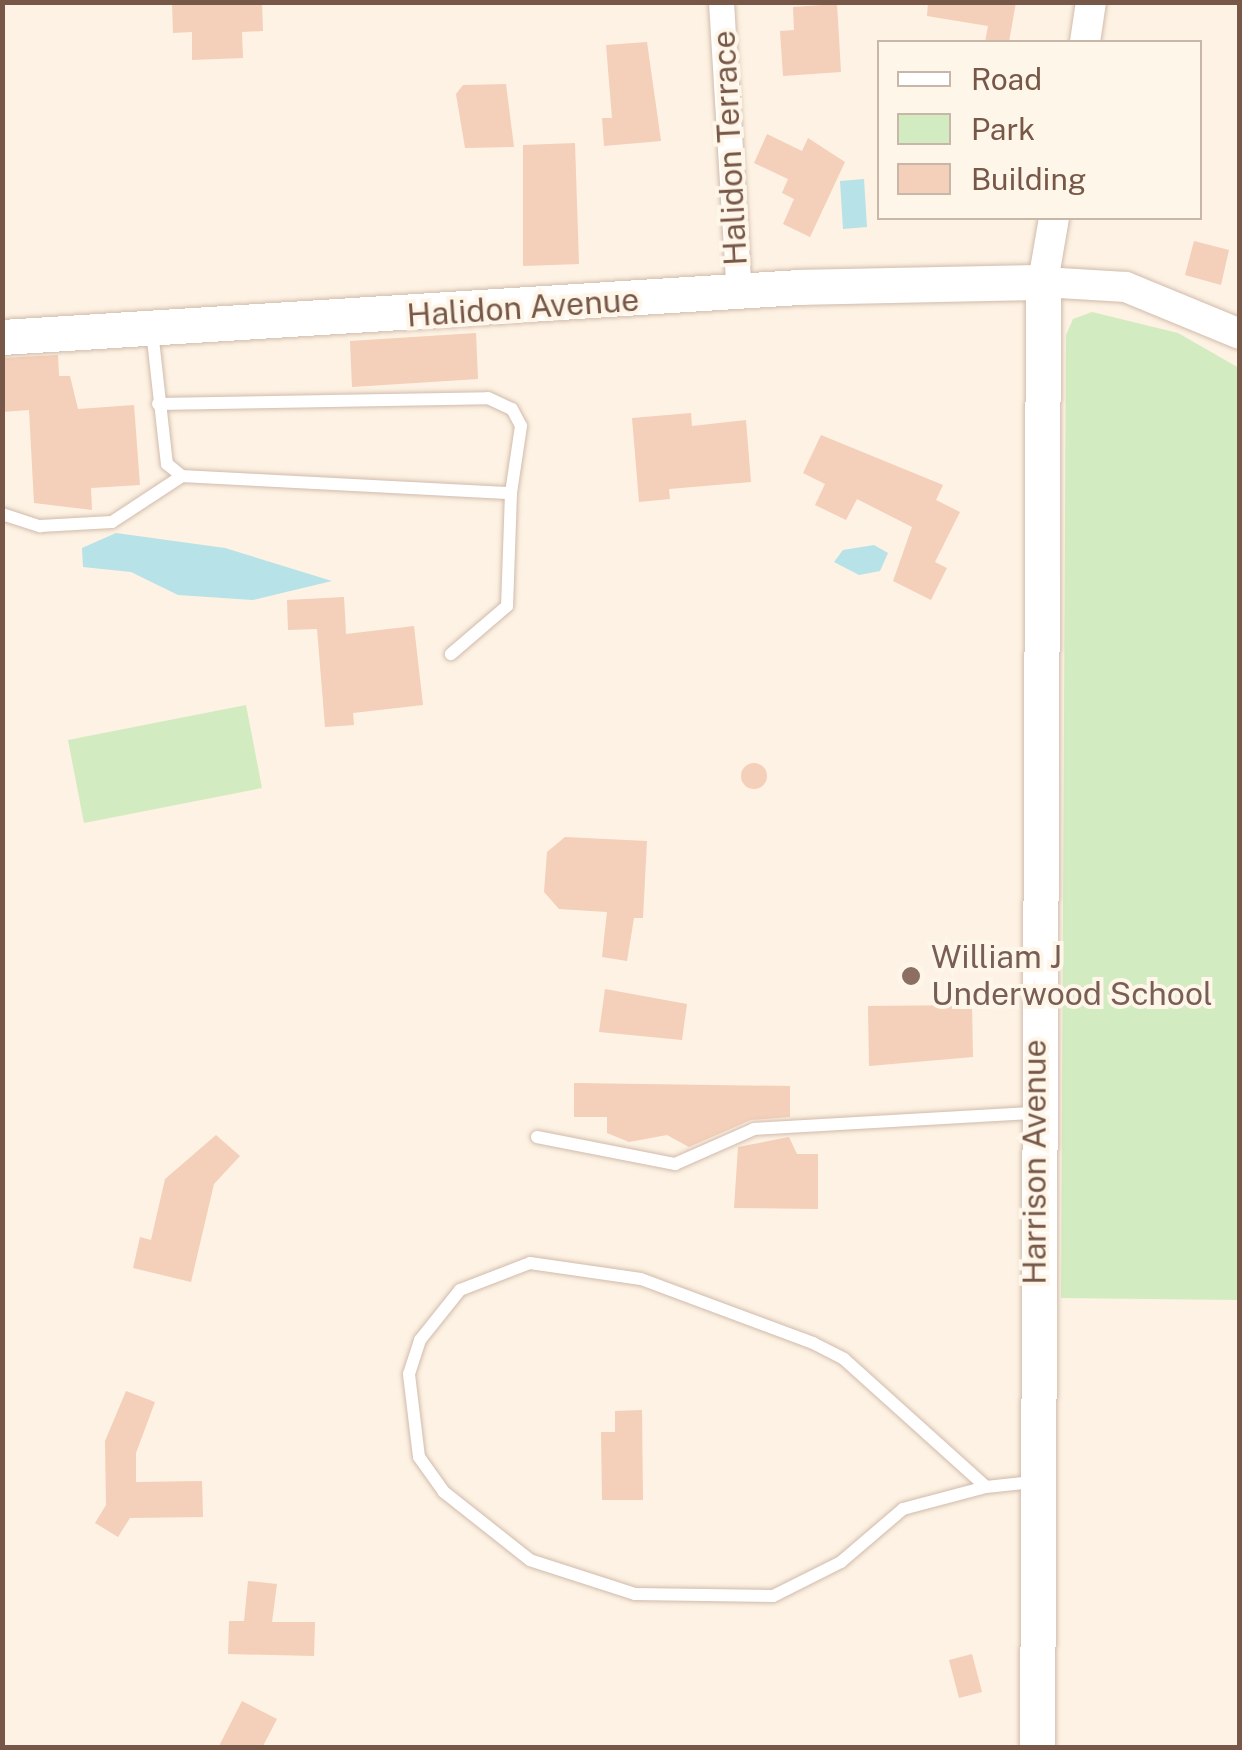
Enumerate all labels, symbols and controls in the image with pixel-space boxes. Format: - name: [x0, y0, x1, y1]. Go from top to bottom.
- street label: Halidon Terrace: [705, 29, 755, 267]
- legend: [877, 40, 1202, 220]
- text: Road: [971, 61, 1042, 97]
- text: Park: [971, 111, 1035, 147]
- text: Building: [971, 161, 1086, 197]
- street label: Halidon Avenue: [406, 281, 640, 335]
- place label: William J Underwood School: [931, 939, 1213, 1014]
- marker: William J Underwood School: [900, 965, 922, 987]
- street label: Harrison Avenue: [1016, 1039, 1054, 1285]

